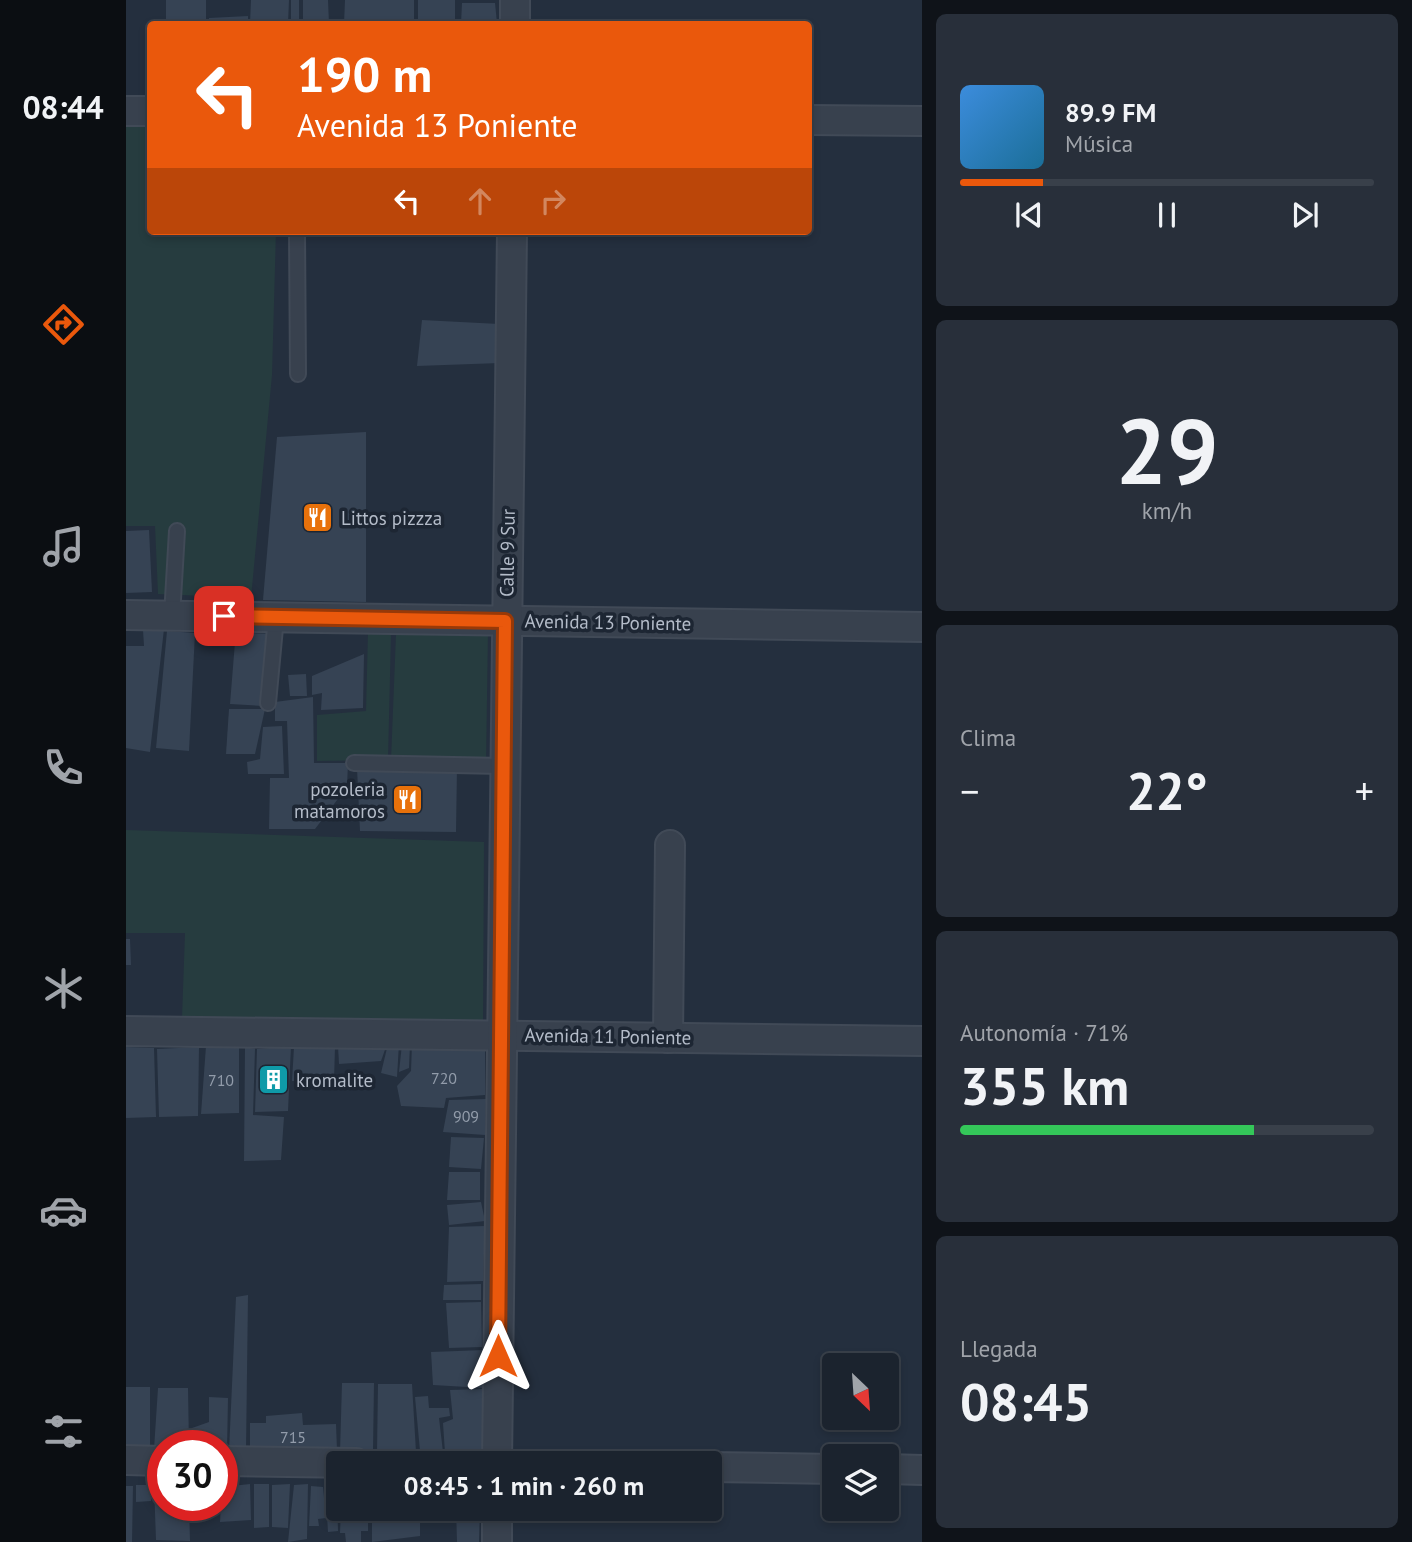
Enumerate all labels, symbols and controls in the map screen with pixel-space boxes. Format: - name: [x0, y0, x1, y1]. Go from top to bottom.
- text: 190 m: [297, 42, 432, 106]
- icon: left: [182, 49, 273, 140]
- text: 08:44: [22, 86, 104, 128]
- text: 89.9 FM: [1065, 96, 1156, 129]
- text: Avenida 13 Poniente: [297, 104, 578, 146]
- text: Música: [1065, 129, 1133, 158]
- icon: left: [388, 182, 426, 220]
- icon: ahead: [461, 182, 499, 220]
- icon: right: [534, 182, 572, 220]
- icon: previous: [1010, 196, 1048, 234]
- icon: pause: [1148, 196, 1186, 234]
- icon: next: [1286, 196, 1324, 234]
- icon: directions: [39, 300, 88, 349]
- text: 29: [1115, 391, 1219, 509]
- text: km/h: [1142, 496, 1192, 525]
- restaurant icon: Littos pizzza: [301, 501, 335, 535]
- place label: Littos pizzza: [341, 506, 442, 530]
- street label: Calle 9 Sur: [494, 508, 520, 597]
- icon: music: [39, 522, 88, 571]
- pin: [194, 586, 254, 646]
- icon: arrive: [205, 597, 243, 635]
- street label: Avenida 13 Poniente: [525, 609, 691, 635]
- text: Clima: [960, 723, 1016, 752]
- icon: phone: [39, 743, 88, 792]
- text: 22°: [1126, 757, 1208, 824]
- text: −: [960, 766, 979, 815]
- text: +: [1355, 766, 1374, 815]
- place label: pozoleria matamoros: [294, 777, 385, 823]
- restaurant icon: pozoleria matamoros: [391, 783, 425, 817]
- icon: climate: [39, 964, 88, 1013]
- text: Autonomía · 71%: [960, 1018, 1128, 1047]
- street label: Avenida 11 Poniente: [525, 1023, 691, 1049]
- text: 355 km: [960, 1052, 1129, 1119]
- building icon: kromalite: [256, 1063, 290, 1097]
- place label: kromalite: [296, 1068, 373, 1092]
- house number: 720: [431, 1068, 457, 1088]
- house number: 710: [208, 1070, 234, 1090]
- house number: 909: [453, 1106, 479, 1126]
- icon: car: [39, 1186, 88, 1235]
- position arrow: [461, 1319, 535, 1393]
- text: Llegada: [960, 1334, 1038, 1363]
- north arrow: [822, 1353, 900, 1430]
- map controls: [822, 1353, 899, 1521]
- text: 08:45: [960, 1368, 1092, 1435]
- icon: filters: [39, 1407, 88, 1456]
- house number: 715: [280, 1427, 306, 1447]
- speed limit sign: 30: [147, 1430, 238, 1521]
- button: layers: [822, 1444, 899, 1521]
- text: 08:45 · 1 min · 260 m: [404, 1469, 644, 1502]

